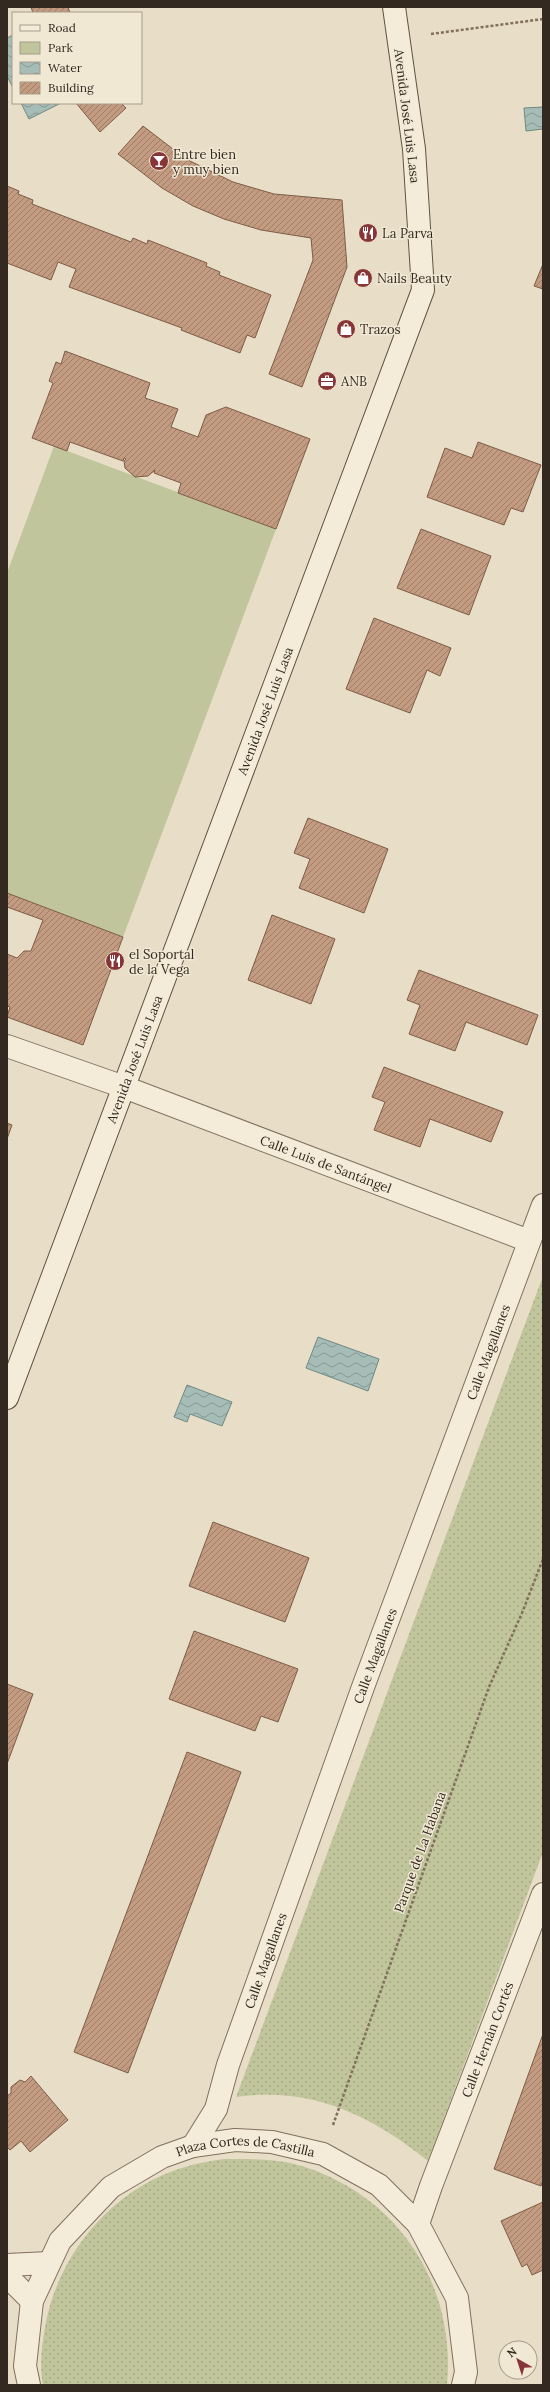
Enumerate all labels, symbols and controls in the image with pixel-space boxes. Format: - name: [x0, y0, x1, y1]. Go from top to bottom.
- legend: [12, 12, 142, 104]
- text: Road: [48, 20, 76, 35]
- text: Park: [48, 40, 74, 55]
- street label: Avenida José Luis Lasa: [390, 47, 424, 184]
- text: Water: [48, 60, 83, 75]
- text: Building: [48, 80, 94, 95]
- place label: Entre bien y muy bien: [173, 146, 239, 178]
- bar icon: Entre bien y muy bien: [148, 150, 170, 172]
- restaurant icon: La Parva: [357, 222, 379, 244]
- place label: La Parva: [382, 225, 434, 242]
- shop icon: Nails Beauty: [352, 267, 374, 289]
- place label: Nails Beauty: [377, 270, 452, 287]
- shop icon: Trazos: [335, 318, 357, 340]
- place label: Trazos: [360, 321, 401, 338]
- office icon: ANB: [316, 370, 338, 392]
- place label: ANB: [340, 373, 367, 390]
- street label: Avenida José Luis Lasa: [233, 644, 297, 778]
- place label: el Soportal de la Vega: [129, 946, 195, 978]
- restaurant icon: el Soportal de la Vega: [104, 950, 126, 972]
- street label: Avenida José Luis Lasa: [102, 992, 166, 1126]
- street label: Calle Luis de Santángel: [258, 1131, 394, 1197]
- street label: Calle Magallanes: [462, 1302, 514, 1402]
- street label: Calle Magallanes: [349, 1606, 400, 1706]
- street label: Parque de La Habana: [390, 1789, 450, 1915]
- street label: Calle Magallanes: [240, 1910, 290, 2011]
- street label: Calle Hernán Cortés: [457, 1979, 517, 2100]
- street label: Plaza Cortes de Castilla: [173, 2131, 317, 2160]
- north arrow: [498, 2340, 538, 2380]
- text: N: [504, 2344, 520, 2360]

